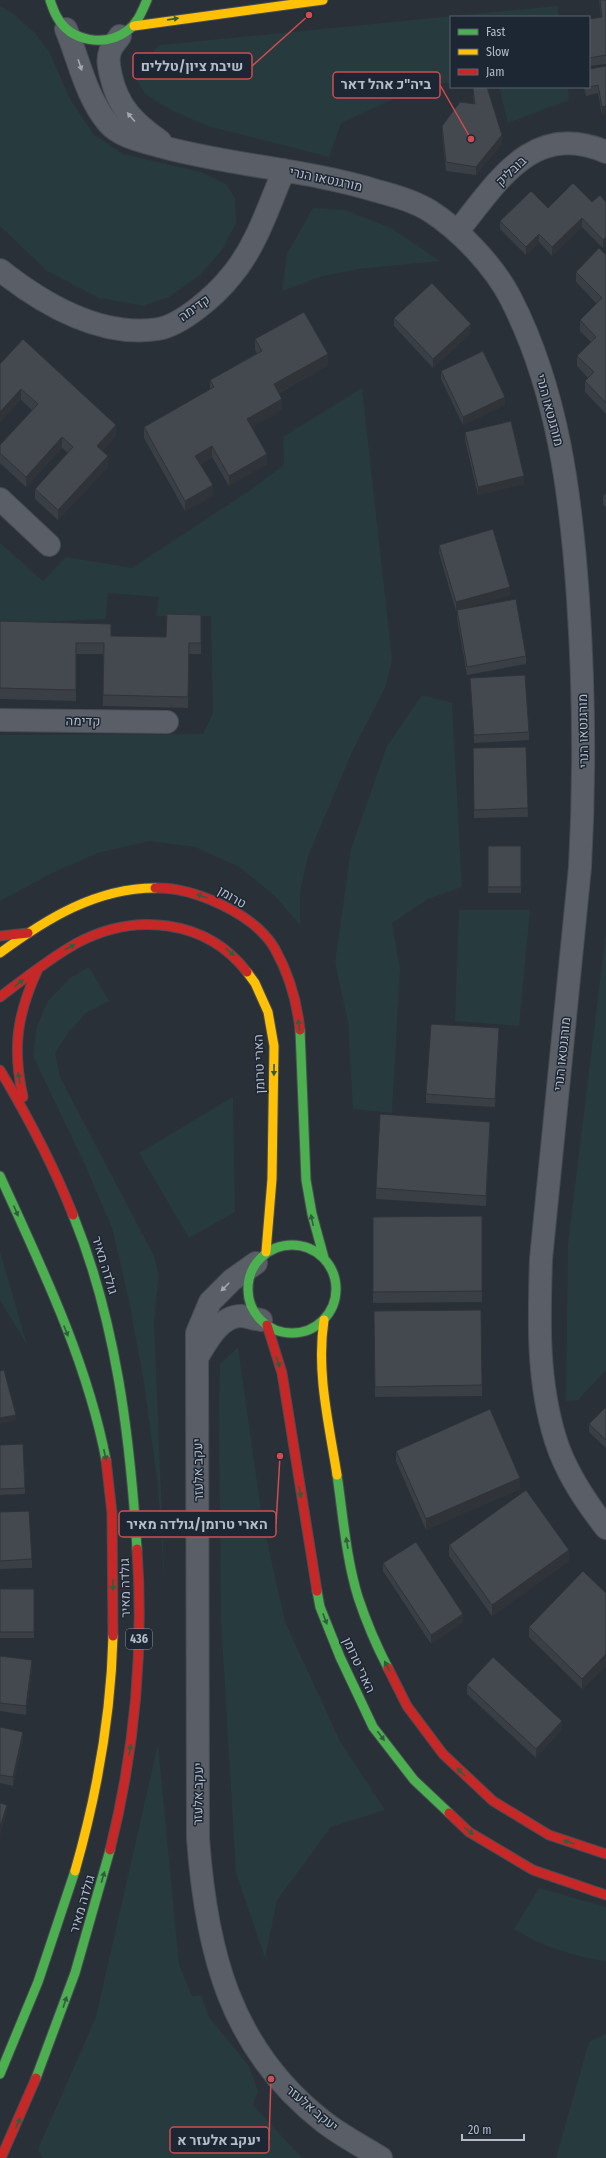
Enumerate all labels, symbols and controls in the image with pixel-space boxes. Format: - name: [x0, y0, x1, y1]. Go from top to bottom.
- one-way arrow: [167, 16, 179, 22]
- legend: [450, 16, 590, 88]
- text: Fast: [486, 25, 505, 39]
- text: Slow: [486, 45, 509, 59]
- callout: שיבת ציון/טללים: [133, 53, 252, 79]
- text: שיבת ציון/טללים: [141, 58, 243, 75]
- one-way arrow: [78, 60, 84, 72]
- text: Jam: [486, 65, 504, 79]
- callout: ביה"כ אהל דאר: [333, 72, 440, 98]
- text: ביה"כ אהל דאר: [341, 76, 432, 93]
- one-way arrow: [126, 112, 135, 122]
- street label: בובליק: [493, 153, 529, 189]
- street label: מורגנטאו הנרי: [288, 164, 364, 194]
- street label: קדימה: [176, 292, 212, 324]
- street label: מורגנטאו הנרי: [533, 372, 567, 448]
- street label: מורגנטאו הנרי: [575, 694, 591, 768]
- street label: קדימה: [66, 713, 100, 729]
- street label: טרומן: [215, 883, 249, 911]
- one-way arrow: [196, 892, 208, 898]
- one-way arrow: [64, 944, 76, 950]
- one-way arrow: [225, 948, 236, 957]
- one-way arrow: [13, 979, 24, 987]
- street label: מורגנטאו הנרי: [551, 1016, 573, 1092]
- one-way arrow: [295, 1019, 302, 1031]
- street label: הארי טרומן: [250, 1034, 268, 1094]
- one-way arrow: [271, 1064, 277, 1077]
- one-way arrow: [15, 1072, 21, 1084]
- one-way arrow: [13, 1206, 19, 1217]
- one-way arrow: [309, 1214, 315, 1226]
- street label: גולדה מאיר: [89, 1234, 121, 1296]
- one-way arrow: [221, 1282, 230, 1292]
- one-way arrow: [63, 1325, 70, 1337]
- one-way arrow: [276, 1356, 282, 1368]
- street label: יעקב אלעזר: [190, 1438, 206, 1502]
- one-way arrow: [102, 1449, 108, 1461]
- one-way arrow: [297, 1486, 303, 1498]
- callout: הארי טרומן/גולדה מאיר: [119, 1511, 276, 1537]
- text: הארי טרומן/גולדה מאיר: [126, 1516, 268, 1533]
- one-way arrow: [344, 1537, 350, 1549]
- street label: גולדה מאיר: [117, 1558, 133, 1618]
- one-way arrow: [110, 1579, 116, 1592]
- one-way arrow: [322, 1614, 328, 1626]
- road number: 436: [126, 1629, 152, 1649]
- street label: הארי טרומן: [340, 1635, 378, 1695]
- one-way arrow: [384, 1660, 390, 1672]
- one-way arrow: [376, 1731, 385, 1742]
- one-way arrow: [128, 1744, 134, 1757]
- street label: יעקב אלעזר: [190, 1762, 206, 1826]
- one-way arrow: [456, 1767, 466, 1776]
- one-way arrow: [463, 1827, 474, 1835]
- one-way arrow: [563, 1838, 575, 1844]
- one-way arrow: [100, 1871, 106, 1883]
- street label: גולדה מאיר: [67, 1873, 97, 1935]
- one-way arrow: [63, 1996, 69, 2008]
- street label: יעקב אלעזר: [283, 2082, 341, 2134]
- one-way arrow: [15, 2116, 21, 2128]
- scale bar: [462, 2116, 524, 2142]
- text: 20 m: [468, 2123, 492, 2137]
- callout: יעקב אלעזר א: [170, 2127, 269, 2153]
- text: יעקב אלעזר א: [177, 2132, 261, 2149]

